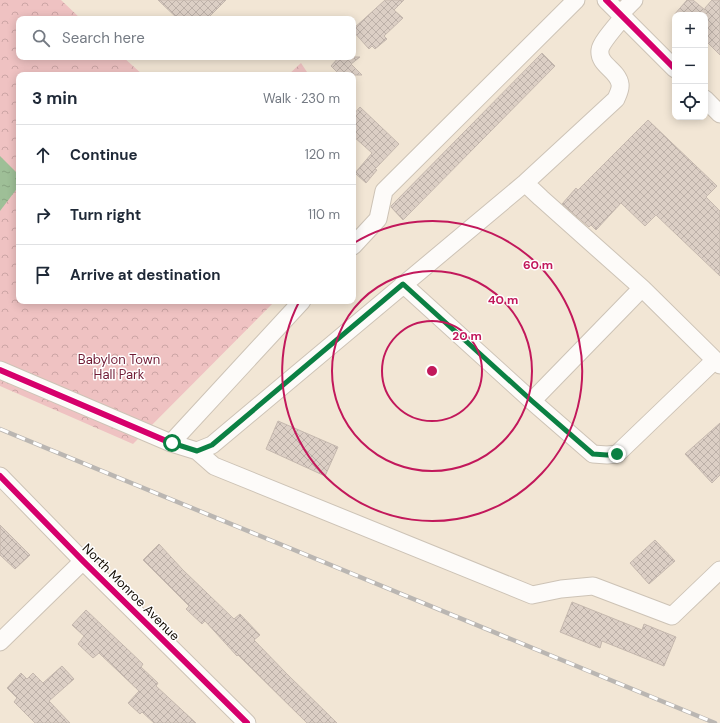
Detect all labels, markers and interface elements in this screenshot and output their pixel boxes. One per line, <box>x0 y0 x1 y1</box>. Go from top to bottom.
map controls <box>672 12 708 120</box>
button: + <box>672 12 708 48</box>
search box <box>16 16 356 60</box>
icon: search <box>30 27 52 49</box>
text: Search here <box>62 28 145 48</box>
button: − <box>672 48 708 84</box>
button: locate <box>672 84 708 120</box>
text: 3 min <box>32 87 77 109</box>
text: Walk · 230 m <box>263 90 340 107</box>
icon: ahead <box>32 144 54 166</box>
text: Continue <box>70 145 138 165</box>
text: 120 m <box>305 146 340 163</box>
icon: right <box>32 204 54 226</box>
text: Turn right <box>70 205 141 225</box>
text: 110 m <box>308 206 340 223</box>
text: 60 m <box>523 257 553 273</box>
icon: arrive <box>32 264 54 286</box>
text: Arrive at destination <box>70 265 221 285</box>
text: 40 m <box>488 292 518 308</box>
text: 20 m <box>452 328 482 344</box>
park label: Babylon Town Hall Park <box>78 351 160 383</box>
centre of rings <box>425 364 439 378</box>
route start <box>163 434 181 452</box>
route end <box>608 445 626 463</box>
street label: North Monroe Avenue <box>79 540 183 644</box>

